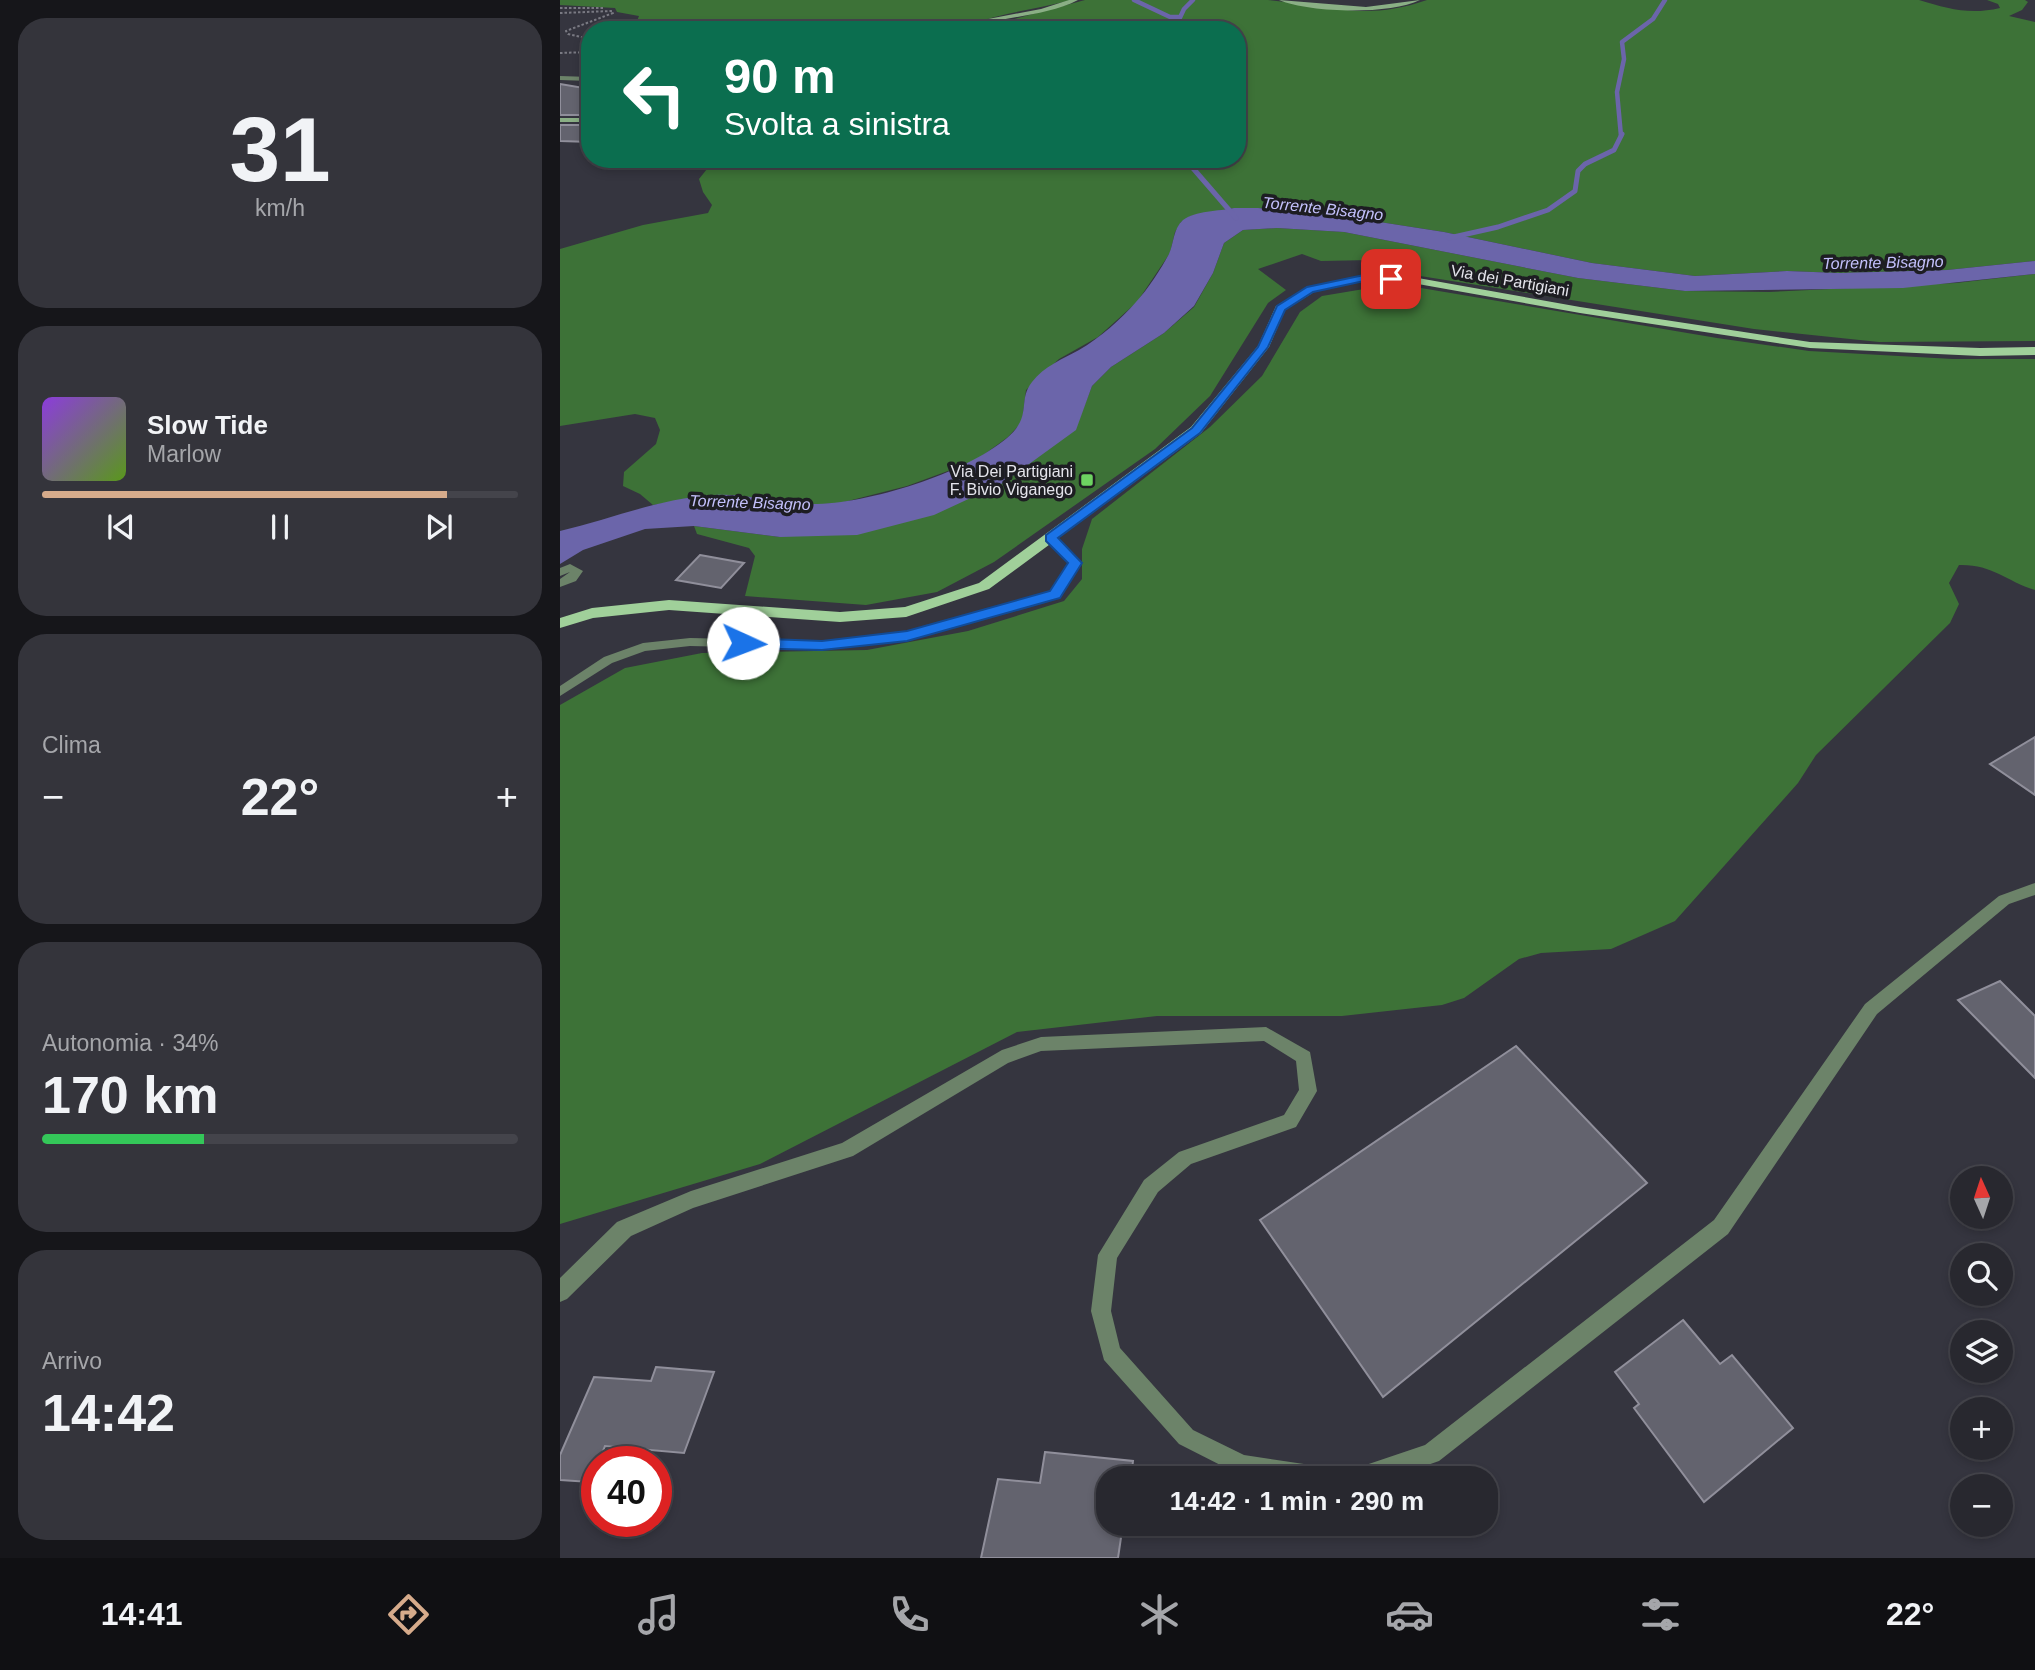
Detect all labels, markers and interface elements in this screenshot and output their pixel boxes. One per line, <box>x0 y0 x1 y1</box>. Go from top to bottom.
icon: left <box>609 49 700 140</box>
text: 90 m <box>724 49 836 103</box>
text: 31 <box>229 99 331 200</box>
text: Svolta a sinistra <box>724 106 950 142</box>
water label: Torrente Bisagno <box>1262 194 1384 223</box>
text: km/h <box>255 195 305 221</box>
pin <box>1361 249 1421 309</box>
water label: Torrente Bisagno <box>1822 253 1944 272</box>
icon: arrive <box>1372 260 1410 298</box>
street label: Via dei Partigiani <box>1449 262 1570 299</box>
text: Slow Tide <box>147 410 268 440</box>
text: Marlow <box>147 441 221 467</box>
place label: Via Dei Partigiani F. Bivio Viganego <box>950 463 1073 498</box>
marker: Via Dei Partigiani F. Bivio Viganego <box>1079 472 1095 488</box>
water label: Torrente Bisagno <box>689 492 811 513</box>
icon: previous <box>102 508 140 546</box>
icon: pause <box>261 508 299 546</box>
icon: next <box>420 508 458 546</box>
position arrow <box>706 606 780 680</box>
text: Clima <box>42 732 101 758</box>
text: 22° <box>241 768 319 826</box>
text: − <box>42 776 64 818</box>
text: + <box>496 776 518 818</box>
text: Autonomia · 34% <box>42 1030 218 1056</box>
text: 170 km <box>42 1066 218 1124</box>
north arrow <box>1950 1166 2012 1228</box>
map controls <box>1950 1166 2013 1537</box>
button: search <box>1950 1243 2013 1306</box>
button: layers <box>1950 1320 2013 1383</box>
text: Arrivo <box>42 1348 102 1374</box>
text: 14:42 <box>42 1384 175 1442</box>
button: + <box>1950 1397 2013 1460</box>
speed limit sign: 40 <box>581 1446 672 1537</box>
button: − <box>1950 1474 2013 1537</box>
text: 14:42 · 1 min · 290 m <box>1170 1486 1424 1516</box>
icon: directions <box>384 1590 433 1639</box>
icon: music <box>634 1590 683 1639</box>
icon: phone <box>885 1590 934 1639</box>
icon: climate <box>1135 1590 1184 1639</box>
icon: car <box>1385 1590 1434 1639</box>
icon: filters <box>1636 1590 1685 1639</box>
text: 14:41 <box>101 1596 183 1632</box>
text: 22° <box>1886 1596 1934 1632</box>

